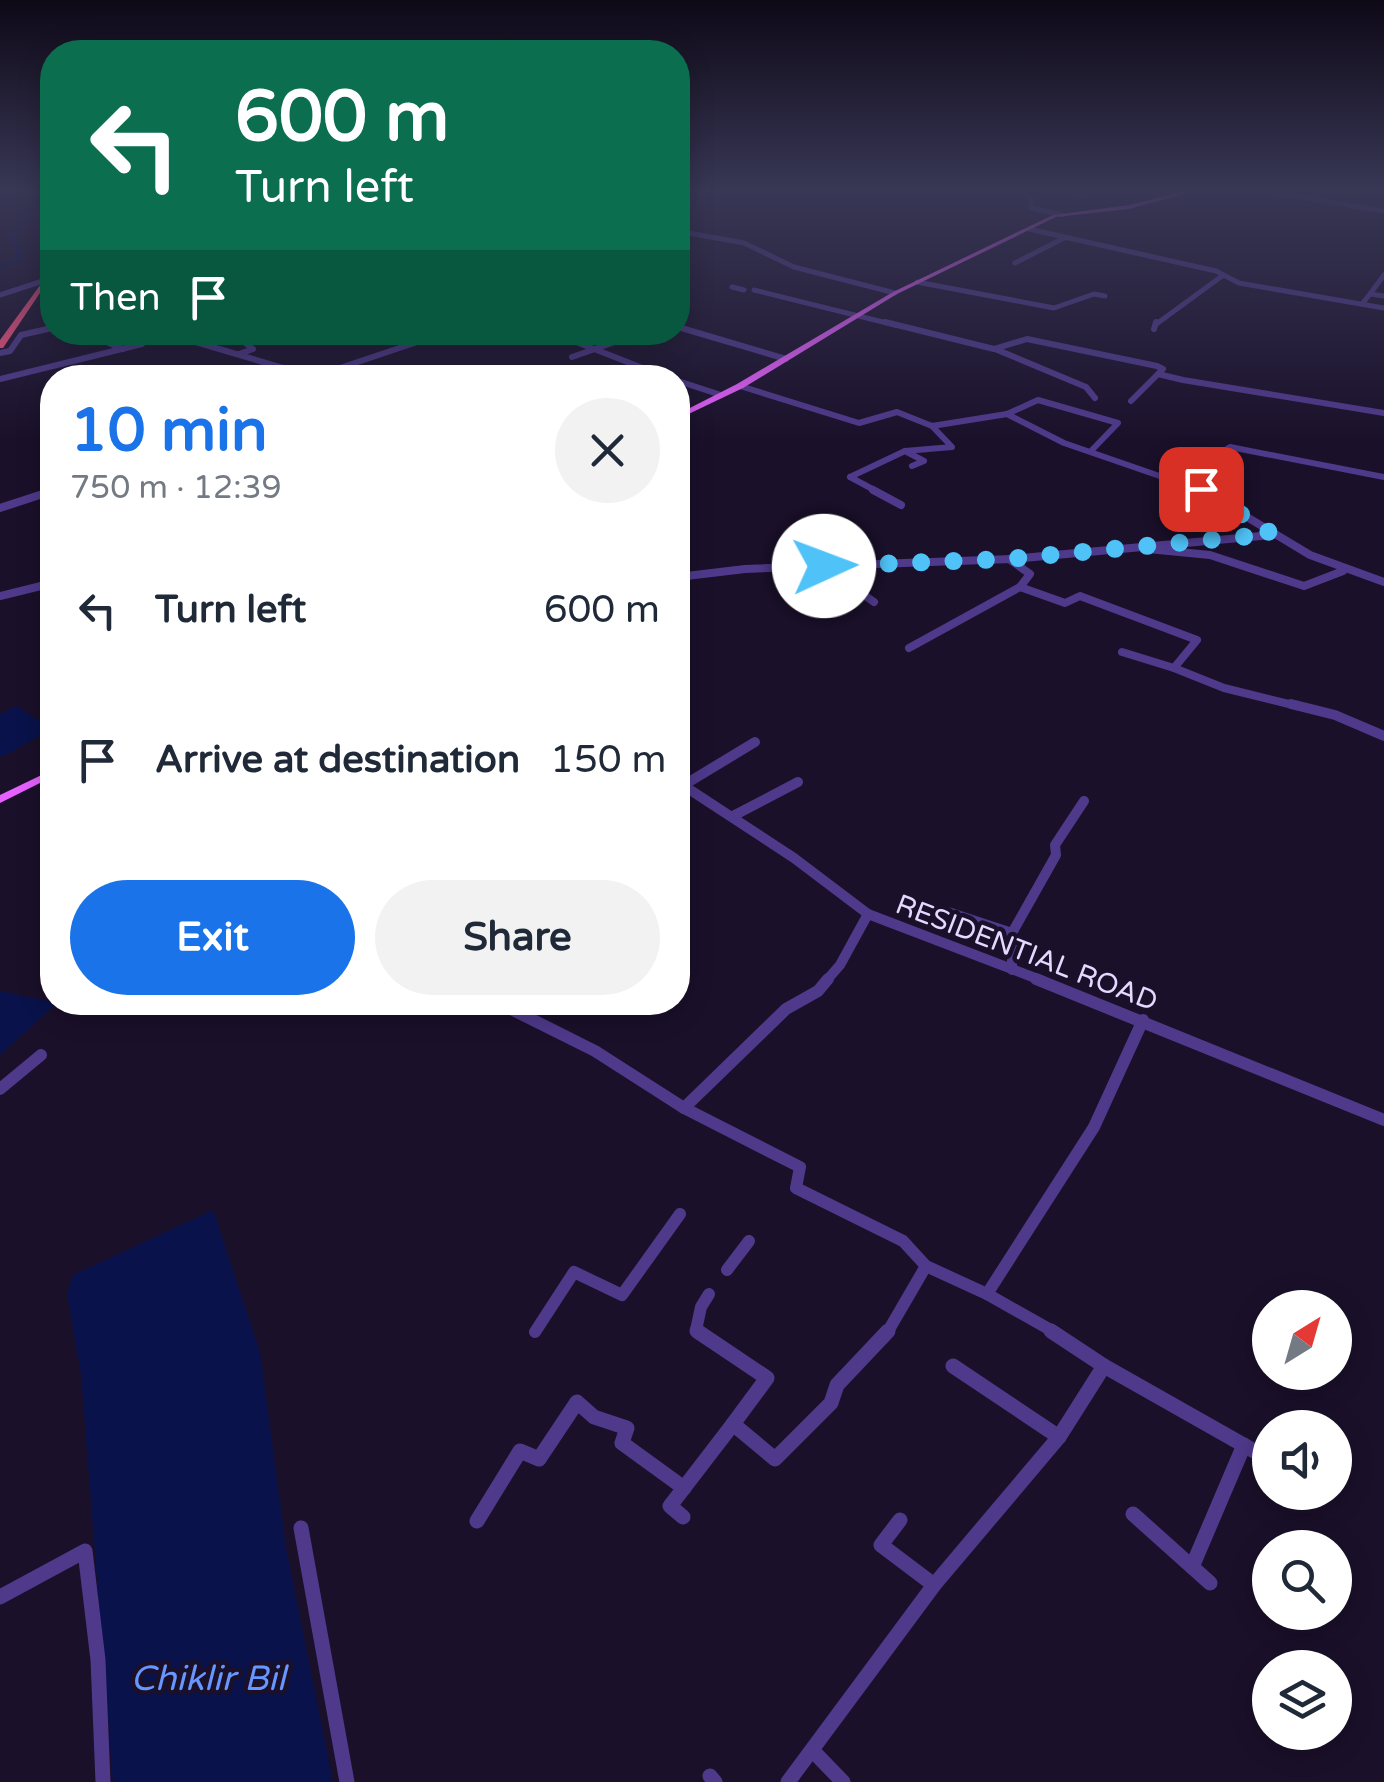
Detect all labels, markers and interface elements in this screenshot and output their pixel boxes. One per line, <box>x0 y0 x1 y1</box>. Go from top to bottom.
text: 600 m <box>235 76 449 160</box>
icon: left <box>70 80 200 210</box>
text: Turn left <box>235 161 414 215</box>
icon: arrive <box>181 270 236 325</box>
text: Then <box>70 275 161 321</box>
text: 10 min <box>70 395 268 467</box>
button: close <box>555 398 660 503</box>
pin <box>1159 447 1244 532</box>
icon: arrive <box>1174 462 1229 517</box>
text: 750 m · 12:39 <box>70 469 282 507</box>
position arrow <box>772 514 876 618</box>
icon: left <box>70 583 125 638</box>
text: Turn left <box>155 587 306 633</box>
text: 600 m <box>544 587 660 633</box>
icon: arrive <box>70 733 125 788</box>
text: Arrive at destination <box>155 737 520 783</box>
text: 150 m <box>550 737 666 783</box>
button: Exit <box>70 880 355 995</box>
button: Share <box>375 880 660 995</box>
street label: RESIDENTIAL ROAD <box>891 887 1162 1019</box>
north arrow <box>1252 1290 1352 1390</box>
map controls <box>1252 1290 1352 1750</box>
button: sound <box>1252 1410 1352 1510</box>
button: search <box>1252 1530 1352 1630</box>
button: layers <box>1252 1650 1352 1750</box>
water label: Chiklir Bil <box>131 1658 290 1700</box>

